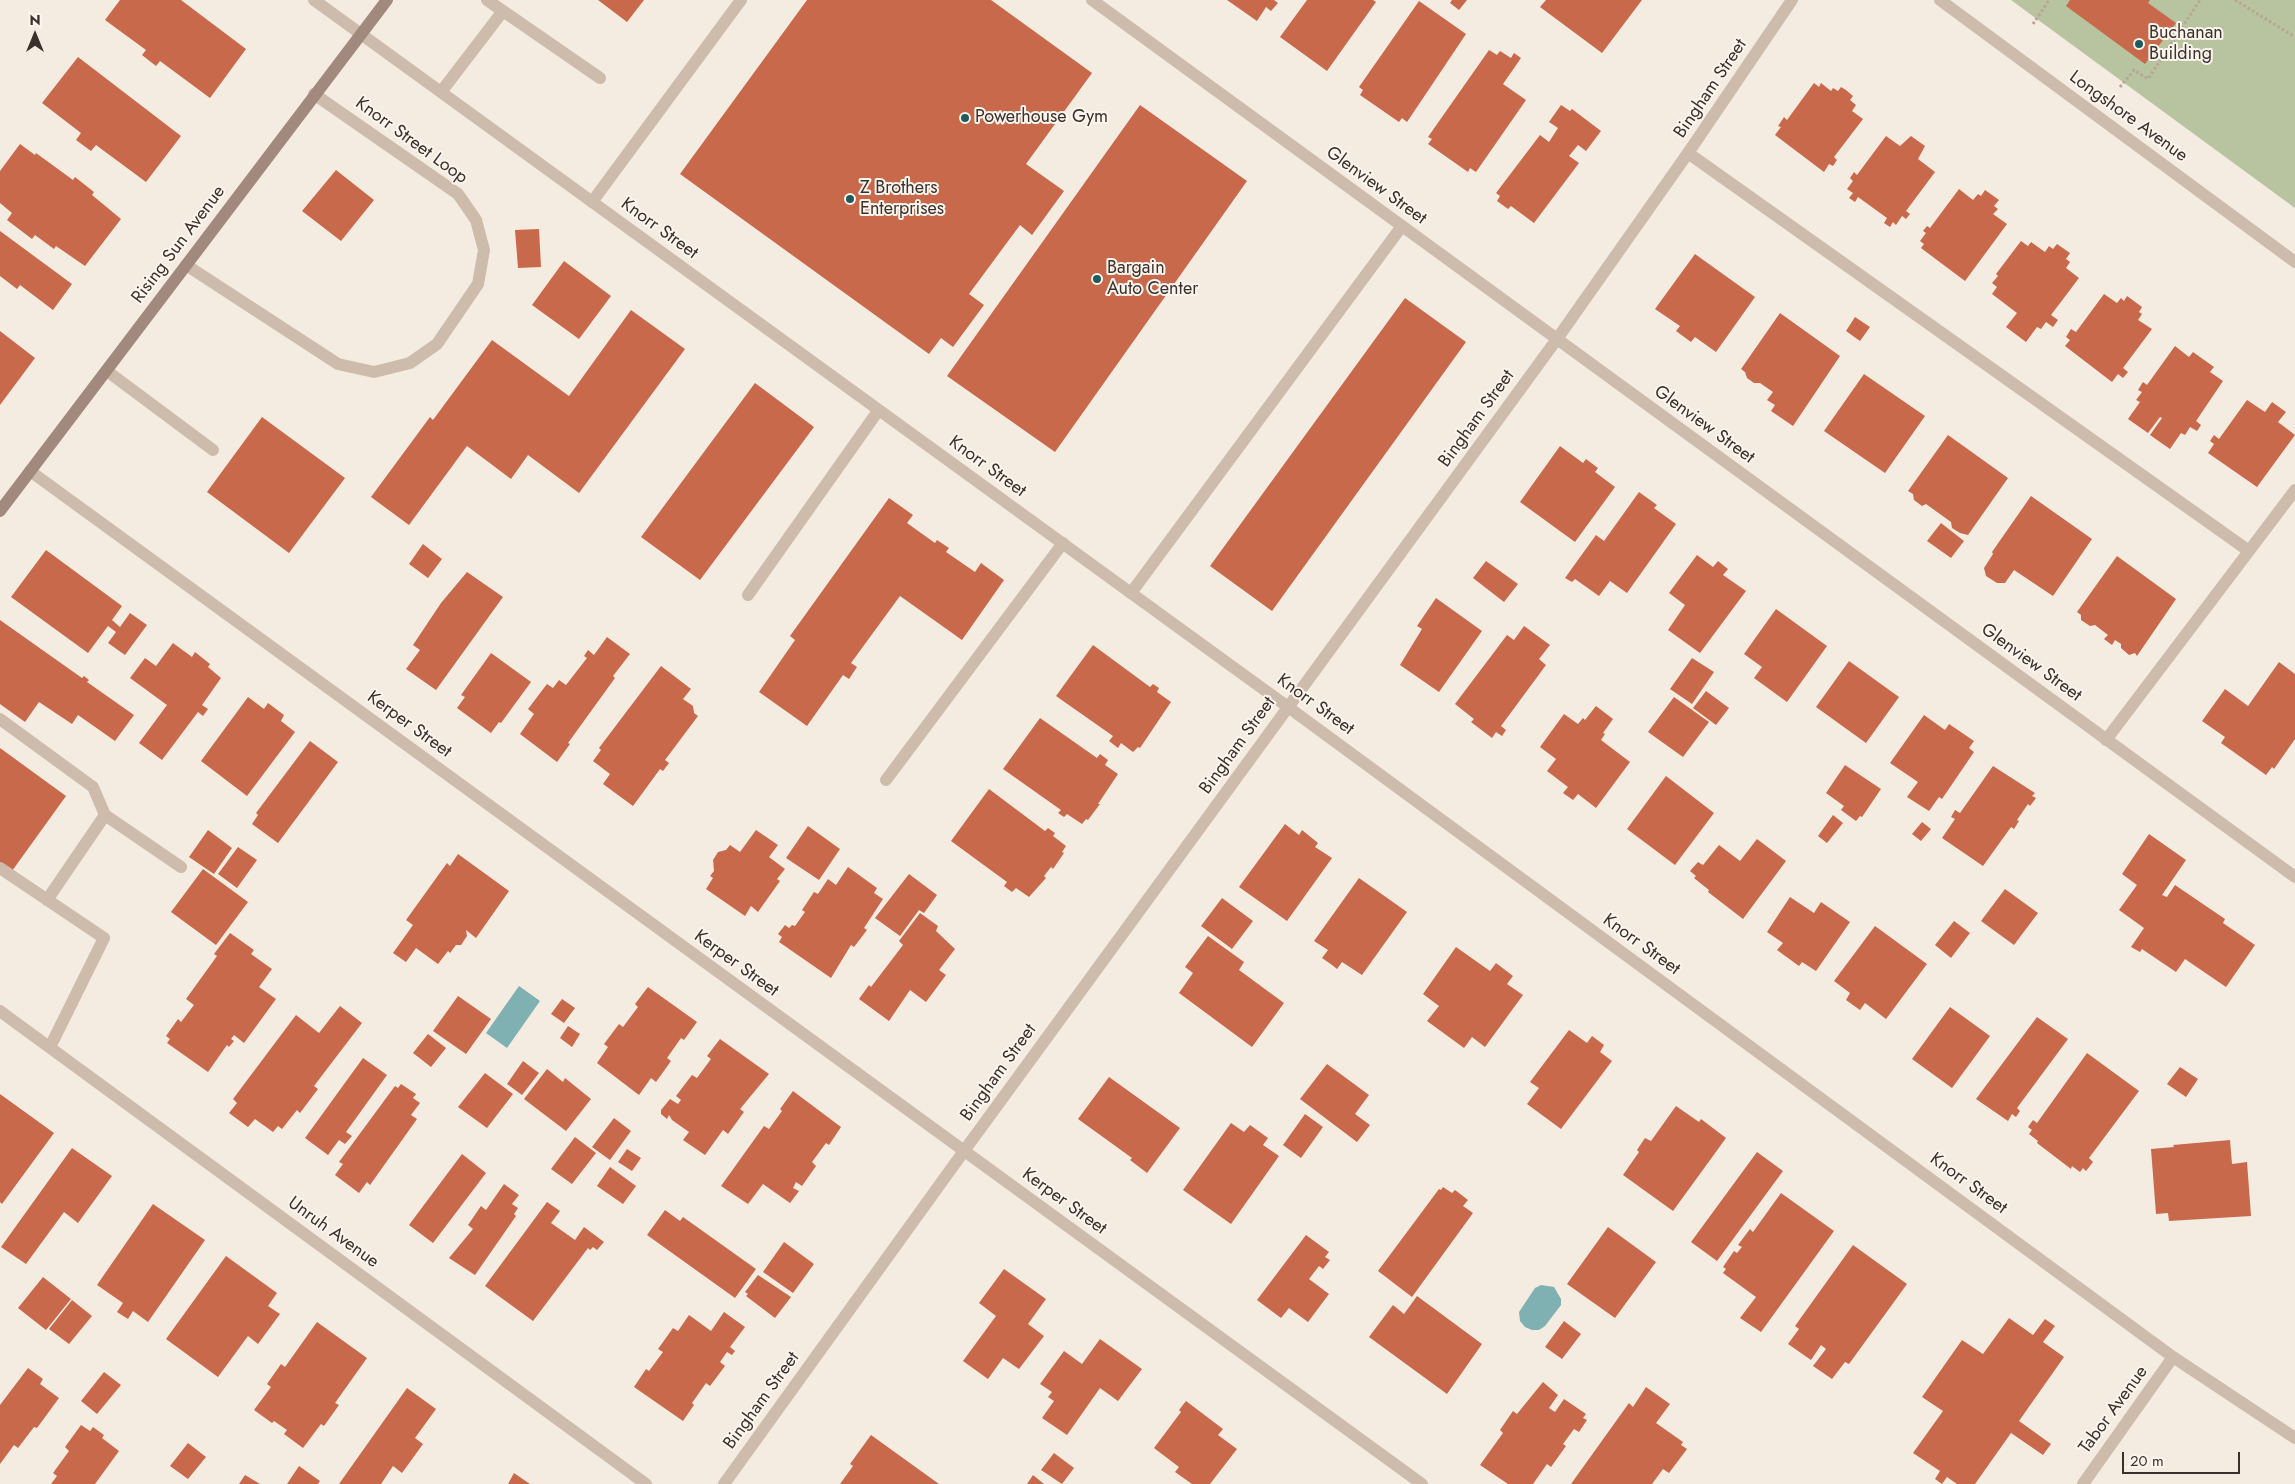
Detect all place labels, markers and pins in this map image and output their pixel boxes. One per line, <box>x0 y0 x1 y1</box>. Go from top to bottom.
place label: Buchanan Building <box>2149 23 2223 66</box>
marker: Buchanan Building <box>2133 38 2145 50</box>
place label: Powerhouse Gym <box>975 107 1108 129</box>
marker: Powerhouse Gym <box>959 112 971 124</box>
place label: Z Brothers Enterprises <box>860 178 944 220</box>
marker: Z Brothers Enterprises <box>844 193 856 205</box>
place label: Bargain Auto Center <box>1107 258 1198 300</box>
marker: Bargain Auto Center <box>1091 273 1103 285</box>

